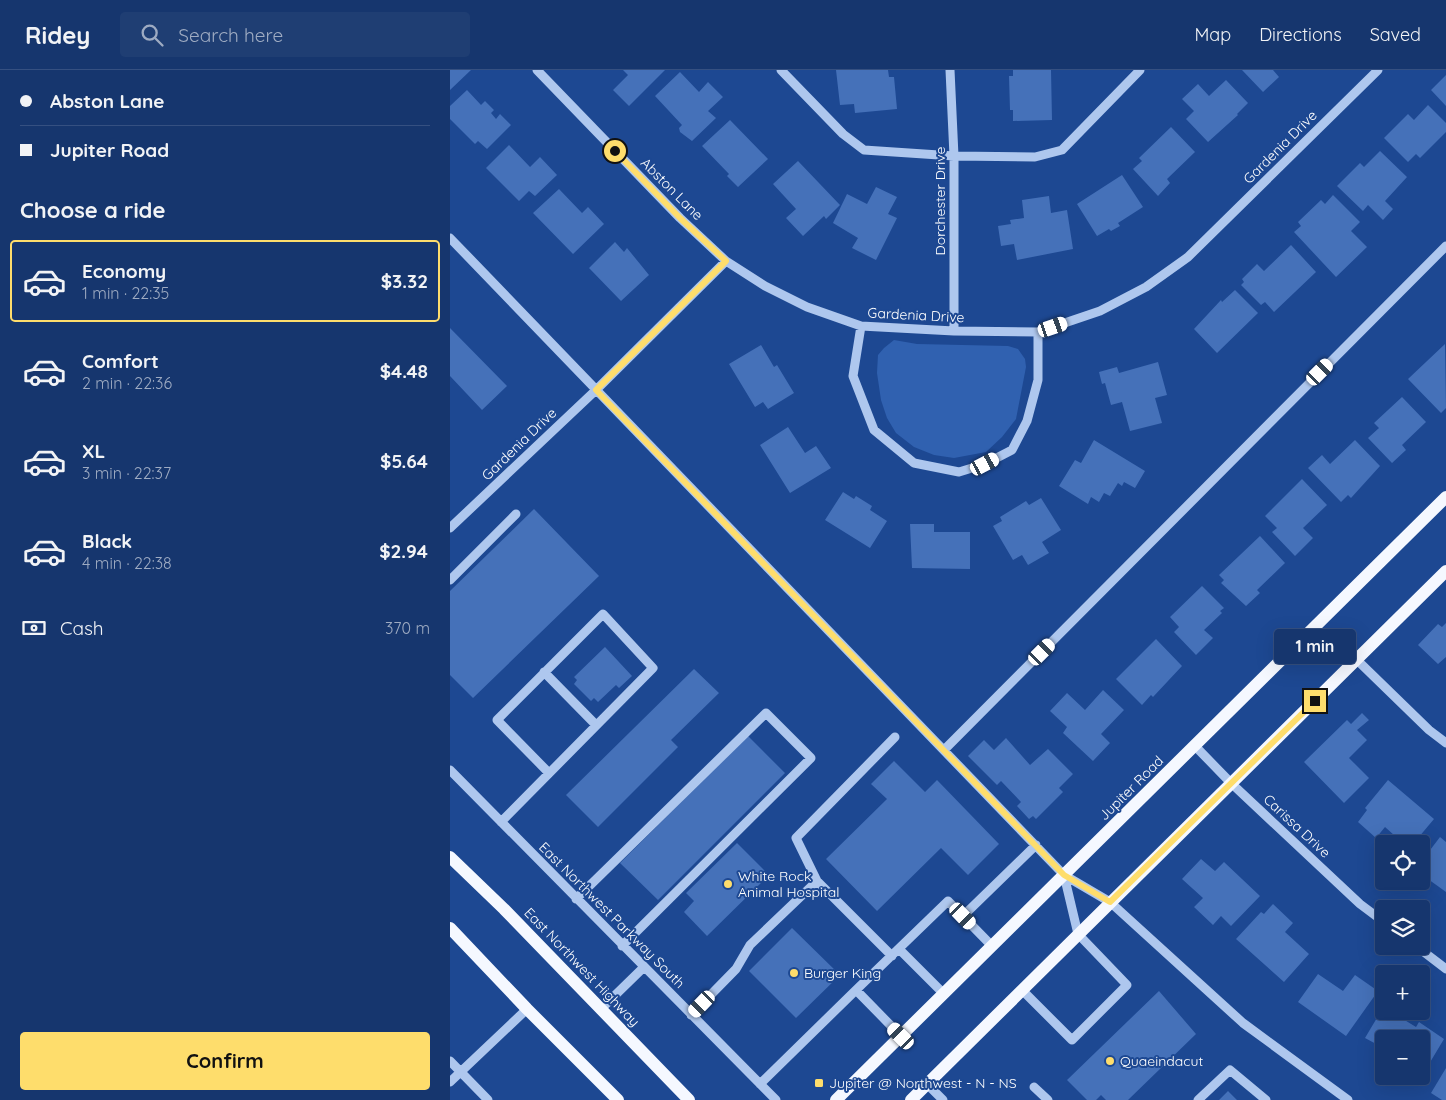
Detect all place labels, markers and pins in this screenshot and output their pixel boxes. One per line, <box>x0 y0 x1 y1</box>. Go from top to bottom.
place label: White Rock Animal Hospital <box>738 867 839 901</box>
marker: White Rock Animal Hospital <box>722 878 734 890</box>
place label: Burger King <box>804 964 881 982</box>
marker: Burger King <box>788 967 800 979</box>
place label: Quaeindacut <box>1120 1052 1203 1070</box>
marker: Quaeindacut <box>1104 1055 1116 1067</box>
place label: Jupiter @ Northwest - N - NS <box>829 1074 1017 1092</box>
marker: Jupiter @ Northwest - N - NS <box>813 1077 825 1089</box>

